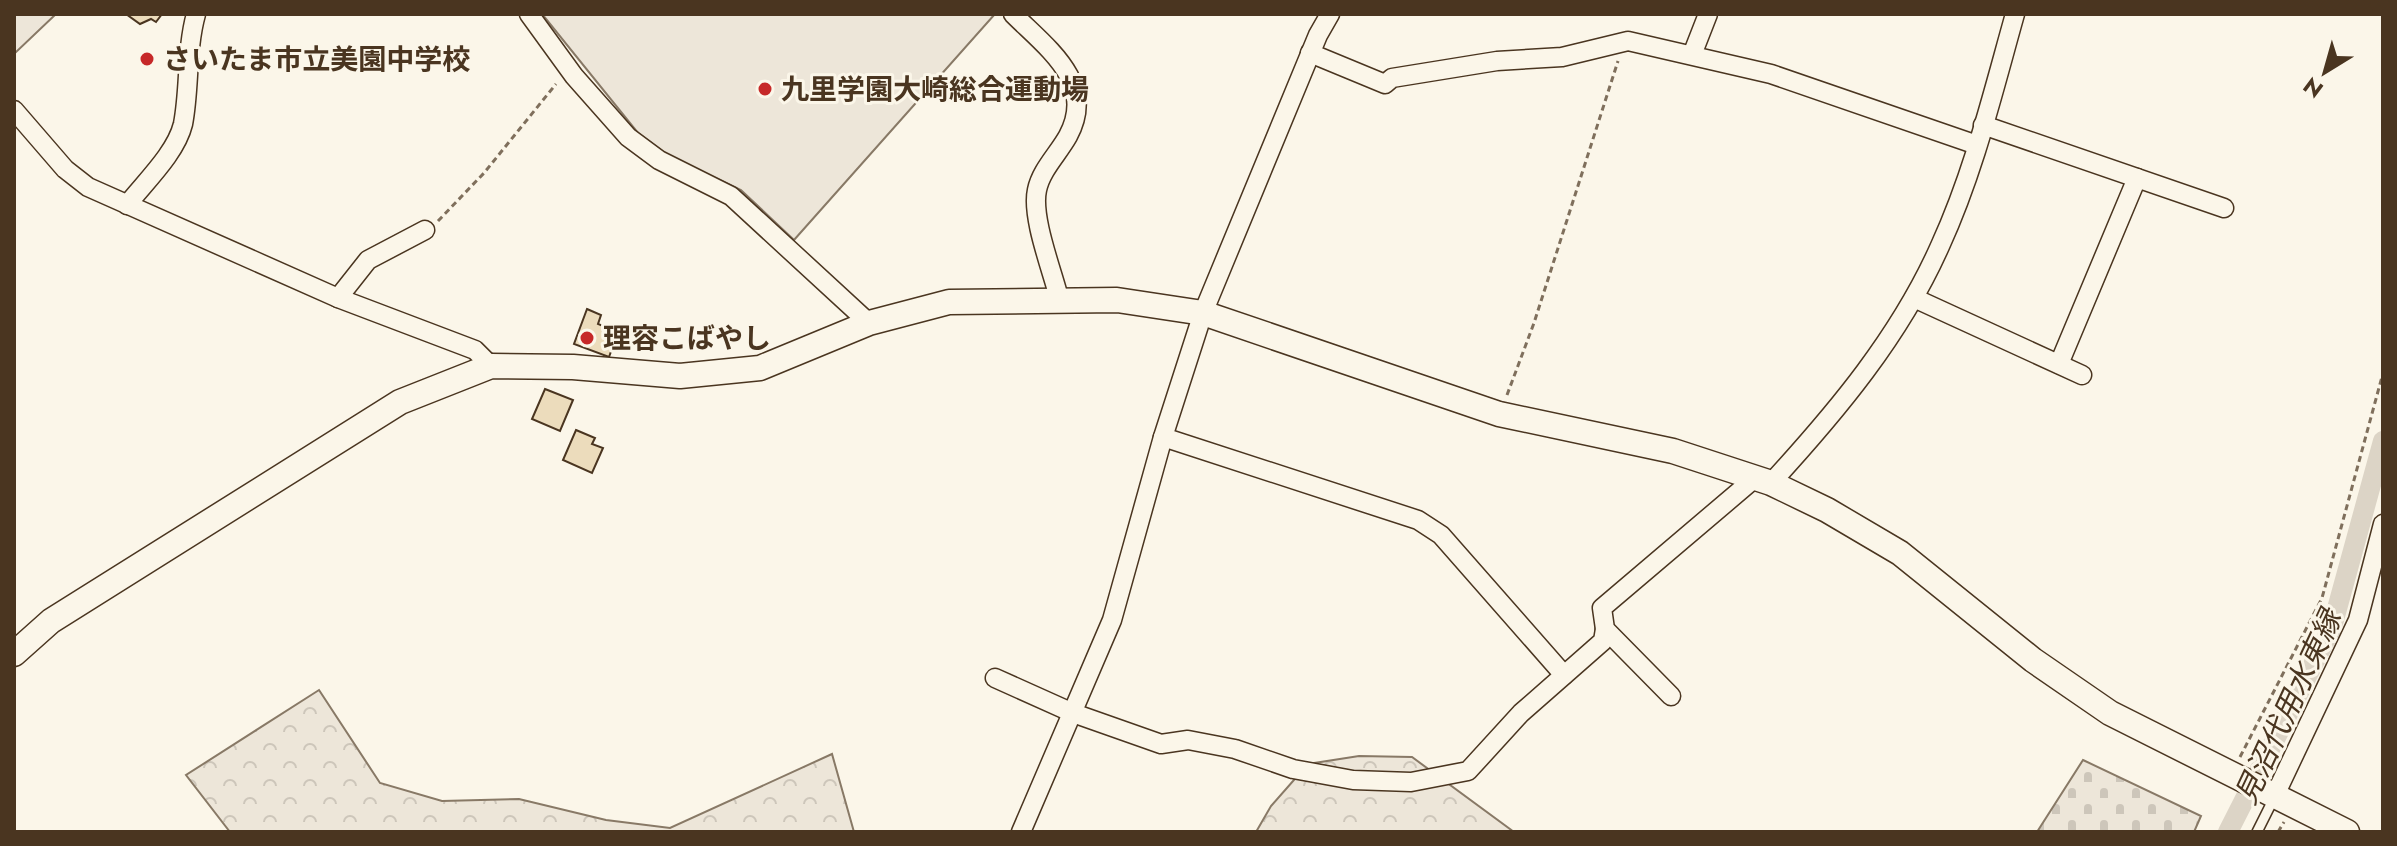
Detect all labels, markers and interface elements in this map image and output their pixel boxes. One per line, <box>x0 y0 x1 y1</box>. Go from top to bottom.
north arrow <box>2285 32 2365 112</box>
place label: さいたま市立美園中学校 <box>163 39 470 80</box>
marker: さいたま市立美園中学校 <box>138 50 156 68</box>
place label: 九里学園大崎総合運動場 <box>781 69 1089 110</box>
text: N <box>2296 70 2330 106</box>
marker: 九里学園大崎総合運動場 <box>756 80 774 98</box>
place label: 理容こばやし <box>603 318 771 359</box>
marker: 理容こばやし <box>578 329 596 347</box>
water label: 見沼代用水東縁 <box>2224 600 2353 811</box>

